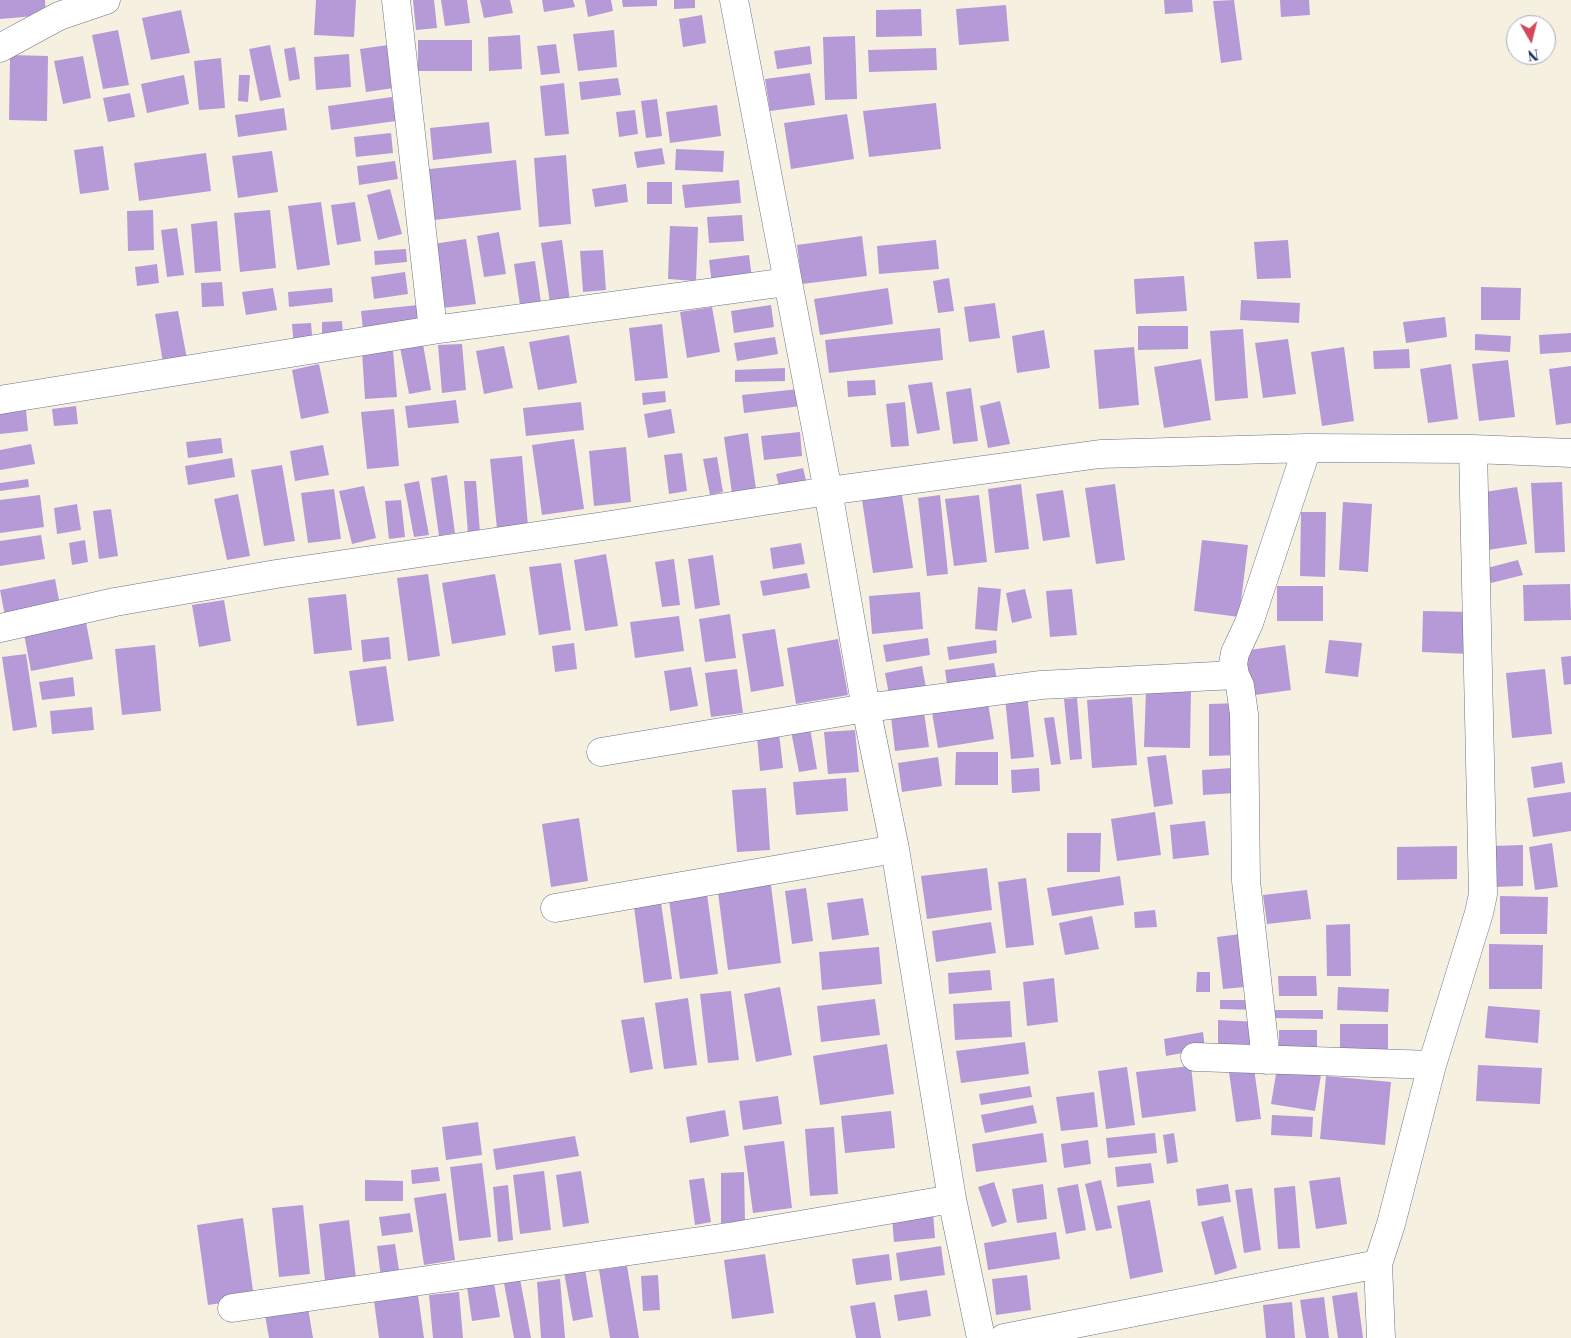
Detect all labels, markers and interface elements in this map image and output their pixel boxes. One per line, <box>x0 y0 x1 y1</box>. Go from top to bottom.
north arrow <box>1506 15 1556 65</box>
text: N <box>1526 44 1540 64</box>

